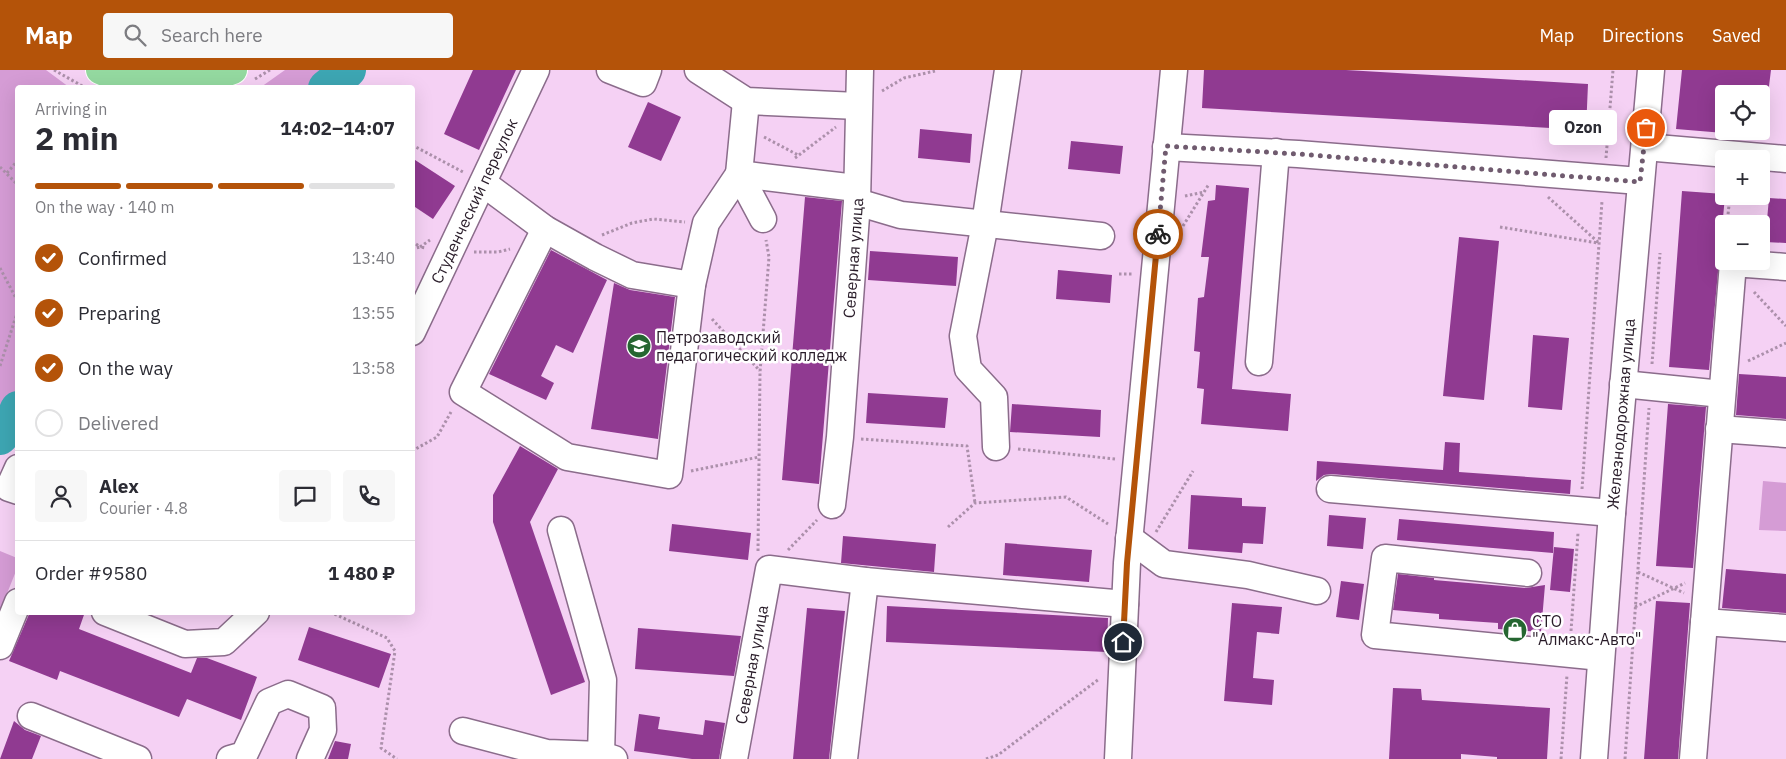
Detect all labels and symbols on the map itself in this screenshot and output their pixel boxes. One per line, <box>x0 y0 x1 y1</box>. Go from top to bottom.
pin <box>1625 107 1667 149</box>
callout: Ozon <box>1548 110 1616 146</box>
street label: Студенческий переулок <box>426 115 522 287</box>
street label: Северная улица <box>839 197 867 319</box>
courier <box>1133 209 1183 259</box>
street label: Железнодорожная улица <box>1602 317 1639 510</box>
place label: Петрозаводский педагогический колледж <box>656 327 847 365</box>
school or university icon: Петрозаводский педагогический колледж <box>626 333 652 359</box>
street label: Северная улица <box>731 603 772 726</box>
place label: СТО "Алмакс-Авто" <box>1532 611 1641 649</box>
shop icon: СТО "Алмакс-Авто" <box>1502 617 1528 643</box>
pin <box>1102 621 1144 663</box>

